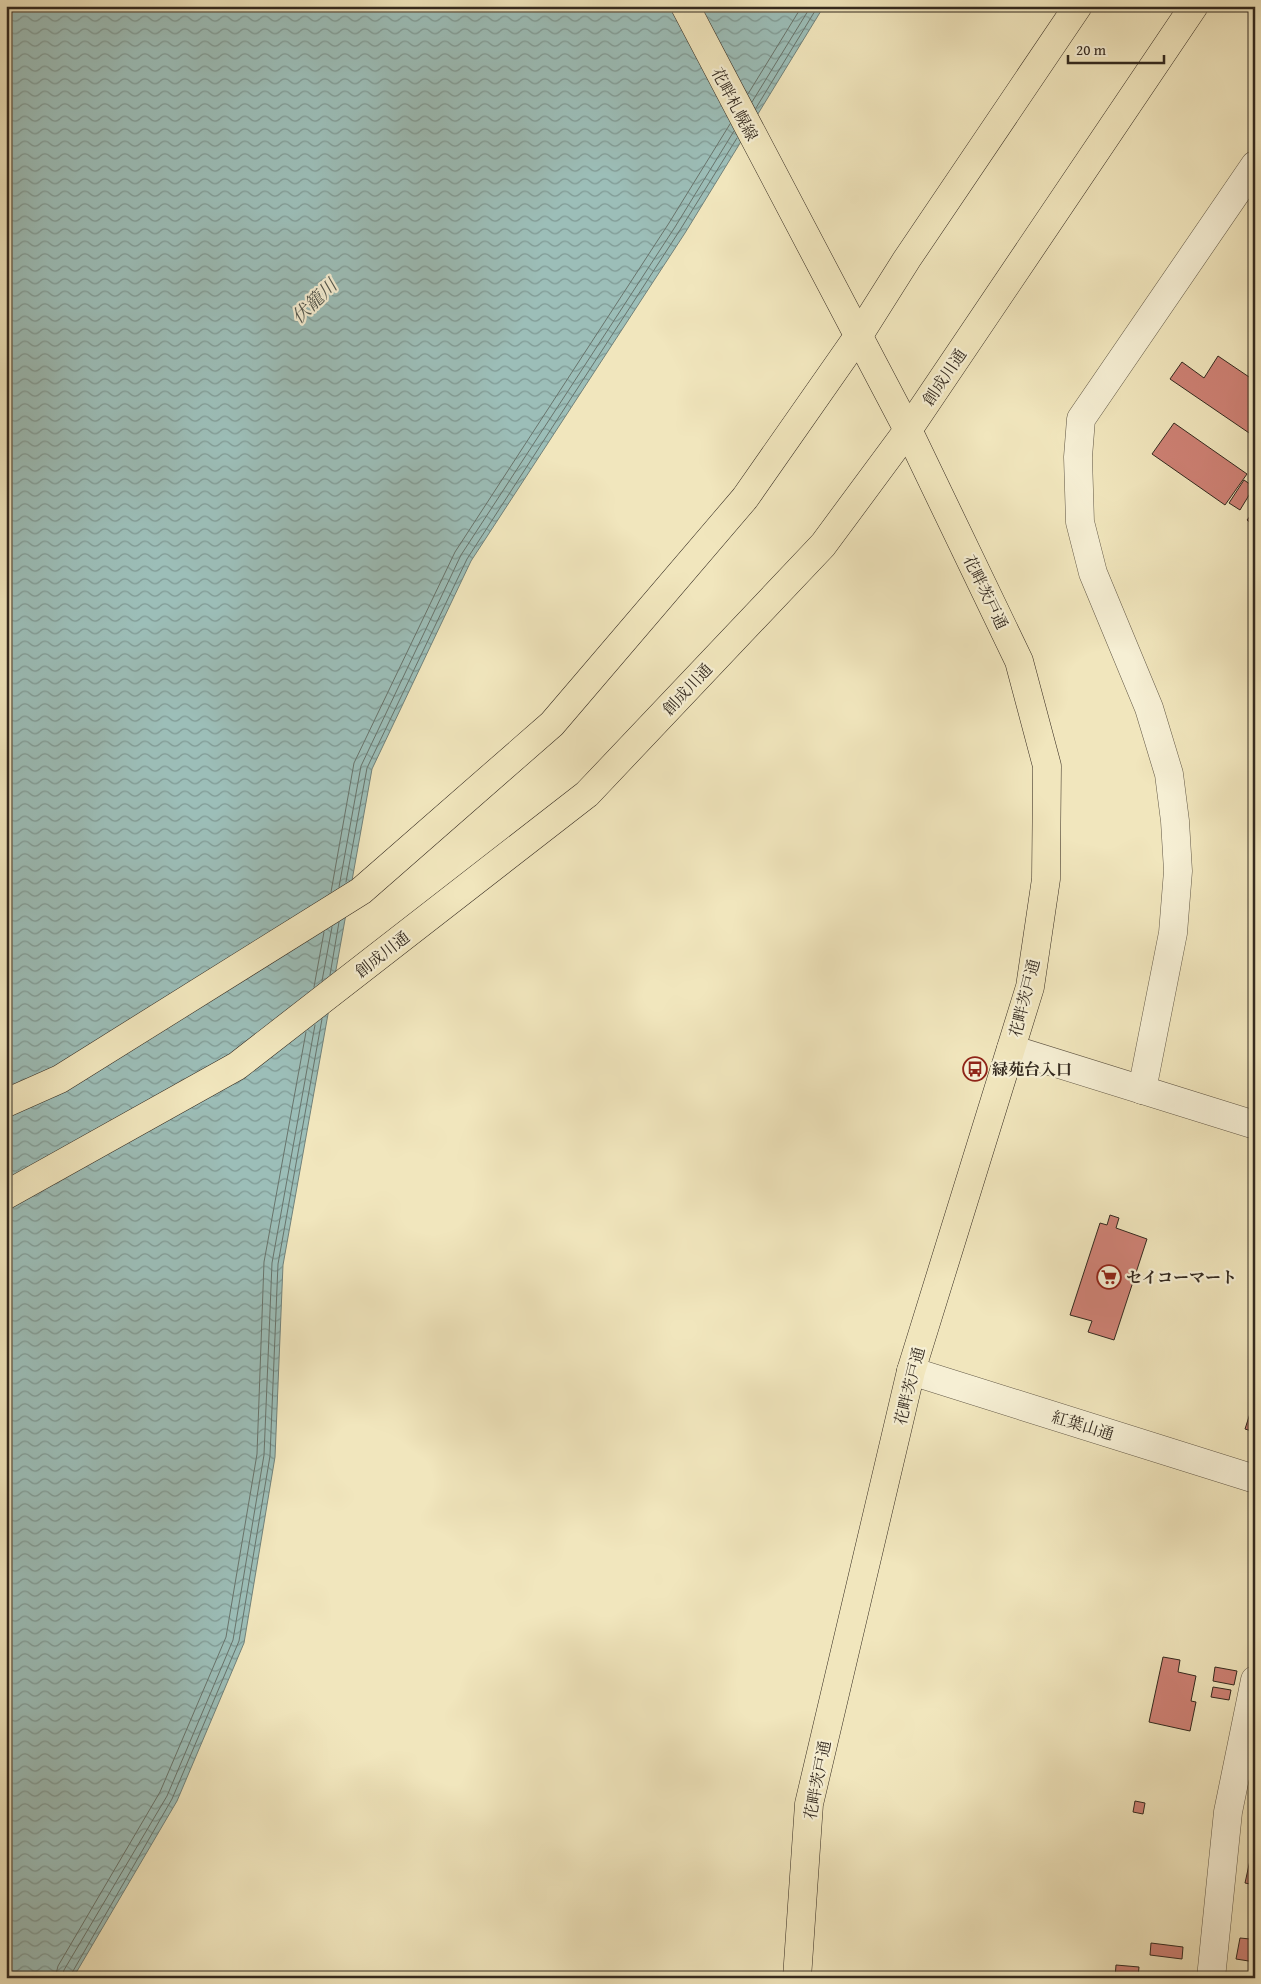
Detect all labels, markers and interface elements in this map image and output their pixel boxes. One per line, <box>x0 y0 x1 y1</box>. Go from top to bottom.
scale bar <box>1068 32 1165 64</box>
text: 20 m <box>1076 39 1107 60</box>
street label: 花畔札幌線 <box>706 63 764 145</box>
water label: 伏籠川 <box>285 271 344 329</box>
street label: 創成川通 <box>916 344 972 410</box>
street label: 花畔茨戸通 <box>958 551 1014 633</box>
street label: 創成川通 <box>656 657 718 721</box>
street label: 創成川通 <box>349 925 415 983</box>
street label: 花畔茨戸通 <box>1003 956 1045 1040</box>
bus stop icon: 緑苑台入口 <box>962 1056 988 1082</box>
place label: 緑苑台入口 <box>992 1057 1072 1081</box>
supermarket icon: セイコーマート <box>1096 1264 1122 1290</box>
place label: セイコーマート <box>1126 1265 1237 1289</box>
street label: 花畔茨戸通 <box>888 1344 930 1428</box>
street label: 紅葉山通 <box>1049 1404 1117 1446</box>
street label: 花畔茨戸通 <box>798 1738 836 1822</box>

